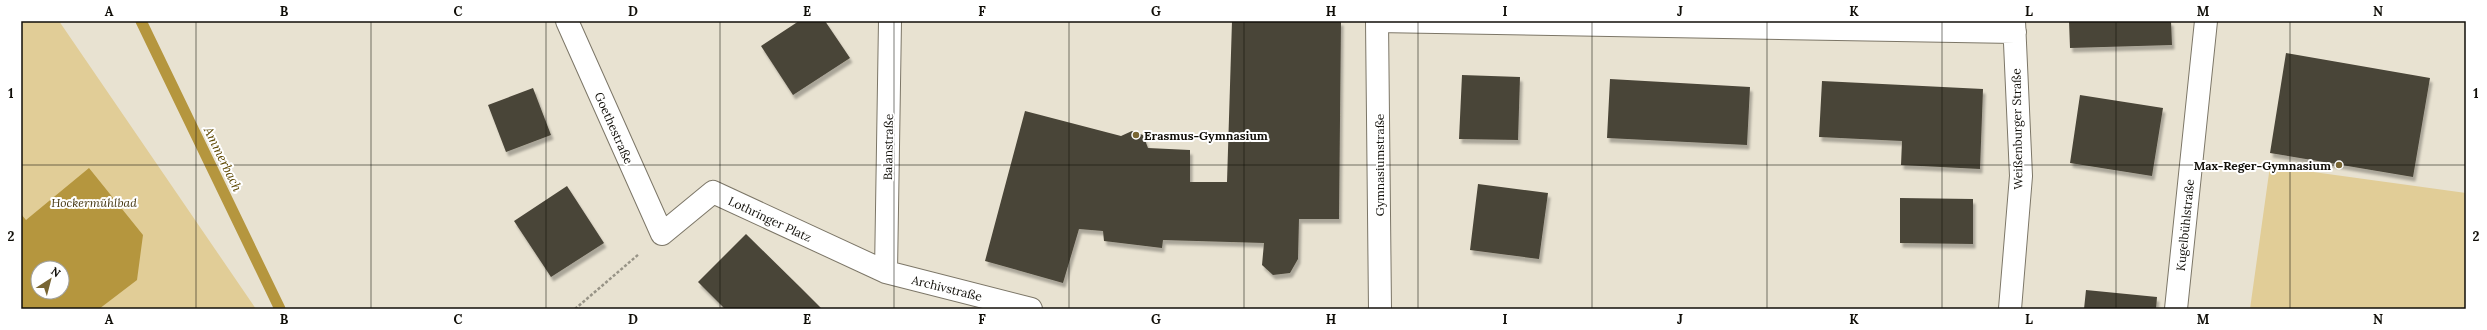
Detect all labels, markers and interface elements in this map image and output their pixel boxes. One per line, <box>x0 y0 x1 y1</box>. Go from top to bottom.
text: A <box>105 3 114 20</box>
text: B <box>280 3 289 20</box>
text: C <box>454 3 463 20</box>
text: D <box>628 3 638 20</box>
text: E <box>803 3 811 20</box>
text: F <box>978 3 986 20</box>
text: G <box>1151 3 1161 20</box>
text: H <box>1326 3 1336 20</box>
text: I <box>1502 3 1508 20</box>
text: J <box>1677 3 1683 20</box>
text: K <box>1849 3 1859 20</box>
text: L <box>2025 3 2033 20</box>
text: M <box>2197 3 2210 20</box>
text: N <box>2373 3 2383 20</box>
street label: Weißenburger Straße <box>2008 68 2026 190</box>
text: 1 <box>8 85 14 102</box>
text: 1 <box>2473 85 2479 102</box>
street label: Goethestraße <box>591 90 637 167</box>
street label: Balanstraße <box>880 113 896 180</box>
street label: Gymnasiumstraße <box>1372 113 1387 216</box>
water label: Ammerbach <box>200 123 246 195</box>
place label: Erasmus-Gymnasium <box>1144 128 1268 143</box>
marker: Erasmus-Gymnasium <box>1131 130 1141 140</box>
place label: Max-Reger-Gymnasium <box>2194 158 2331 173</box>
marker: Max-Reger-Gymnasium <box>2334 160 2344 170</box>
street label: Kugelbühlstraße <box>2173 178 2197 272</box>
street label: Lothringer Platz <box>726 193 814 245</box>
park label: Hockermühlbad <box>51 195 137 210</box>
text: 2 <box>8 228 15 245</box>
text: 2 <box>2473 228 2480 245</box>
north arrow <box>30 260 70 300</box>
text: N <box>48 264 64 280</box>
street label: Archivstraße <box>909 272 984 304</box>
text: A <box>105 311 114 328</box>
text: B <box>280 311 289 328</box>
text: C <box>454 311 463 328</box>
text: D <box>628 311 638 328</box>
text: E <box>803 311 811 328</box>
text: F <box>978 311 986 328</box>
text: G <box>1151 311 1161 328</box>
text: H <box>1326 311 1336 328</box>
text: I <box>1502 311 1508 328</box>
text: J <box>1677 311 1683 328</box>
text: K <box>1849 311 1859 328</box>
text: L <box>2025 311 2033 328</box>
text: M <box>2197 311 2210 328</box>
text: N <box>2373 311 2383 328</box>

